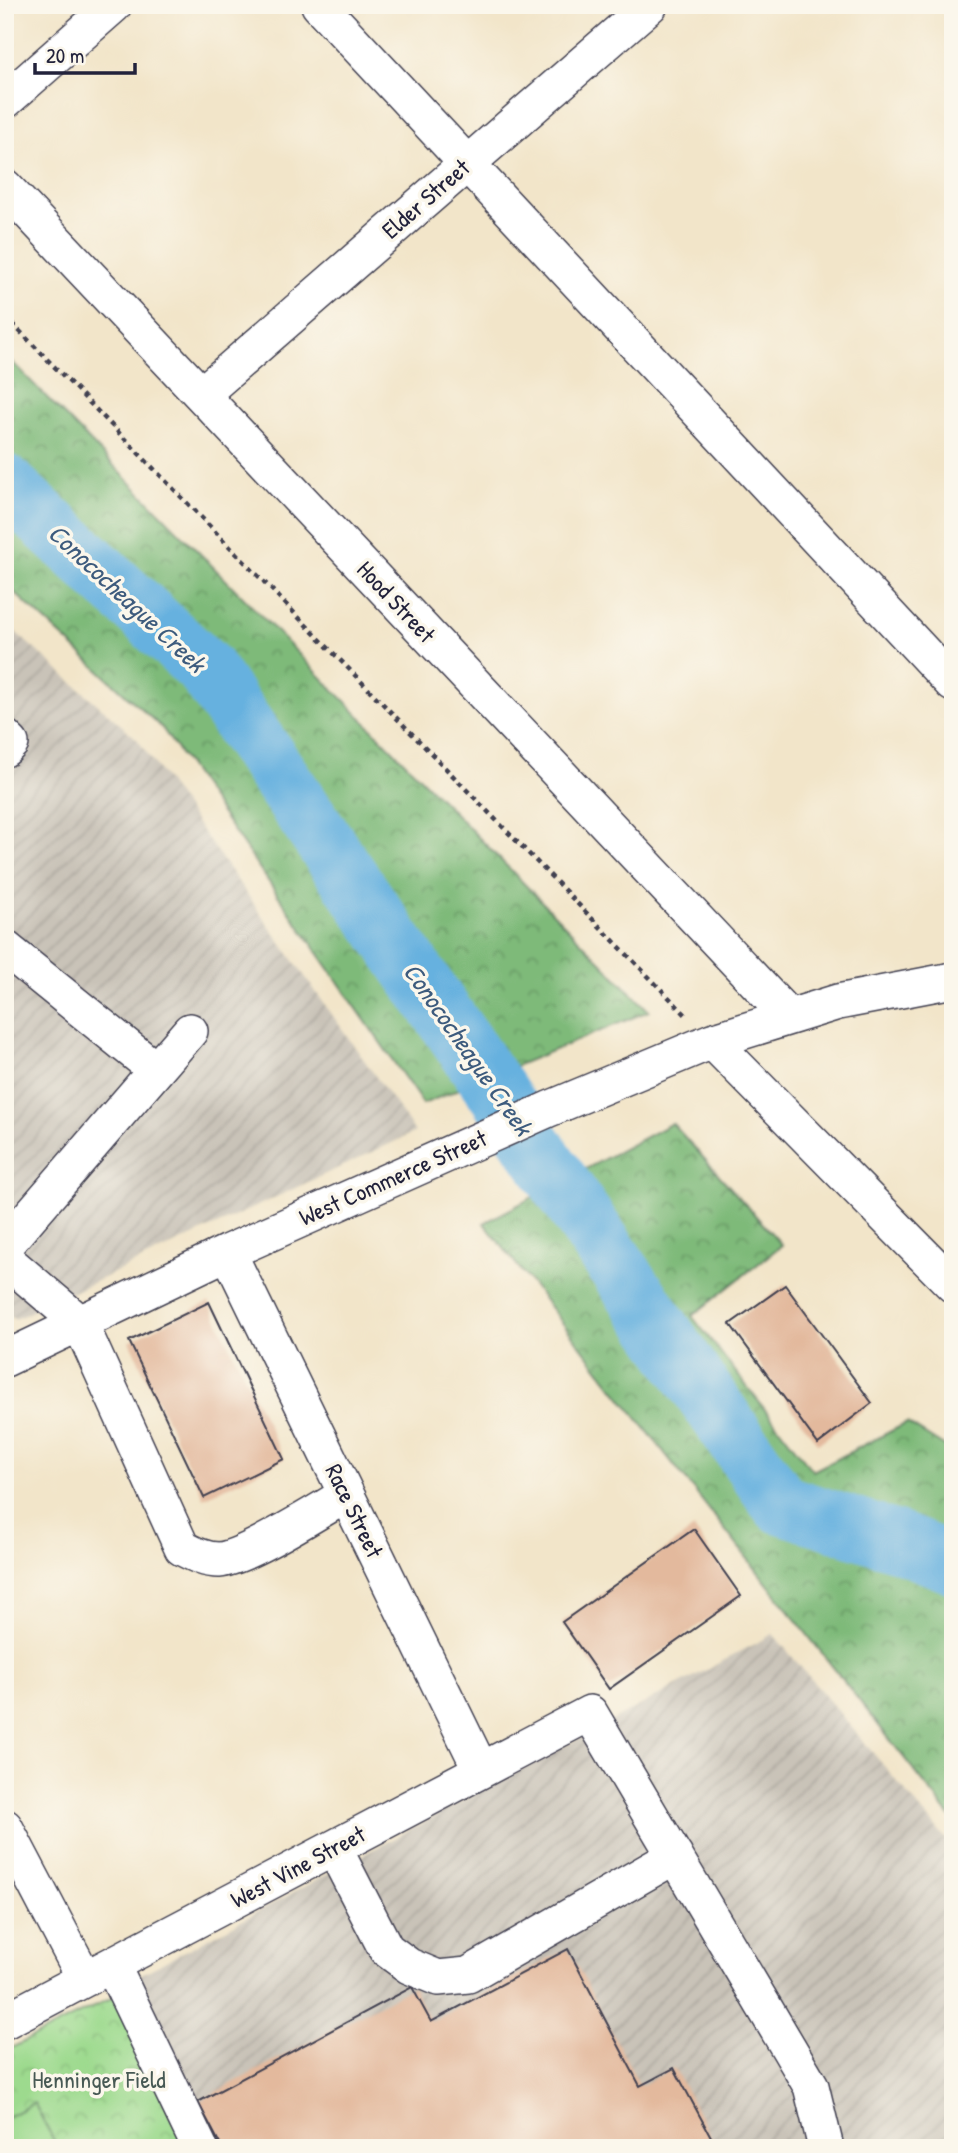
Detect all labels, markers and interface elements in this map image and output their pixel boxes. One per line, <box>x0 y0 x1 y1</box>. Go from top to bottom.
scale bar <box>35 32 135 76</box>
text: 20 m <box>46 41 84 70</box>
street label: Elder Street <box>375 151 477 245</box>
water label: Conococheague Creek <box>40 516 215 682</box>
street label: Hood Street <box>350 553 443 650</box>
water label: Conococheague Creek <box>395 955 542 1144</box>
street label: West Commerce Street <box>294 1121 492 1233</box>
street label: Race Street <box>318 1458 392 1563</box>
street label: West Vine Street <box>225 1817 371 1915</box>
park label: Henninger Field <box>32 2063 166 2095</box>

